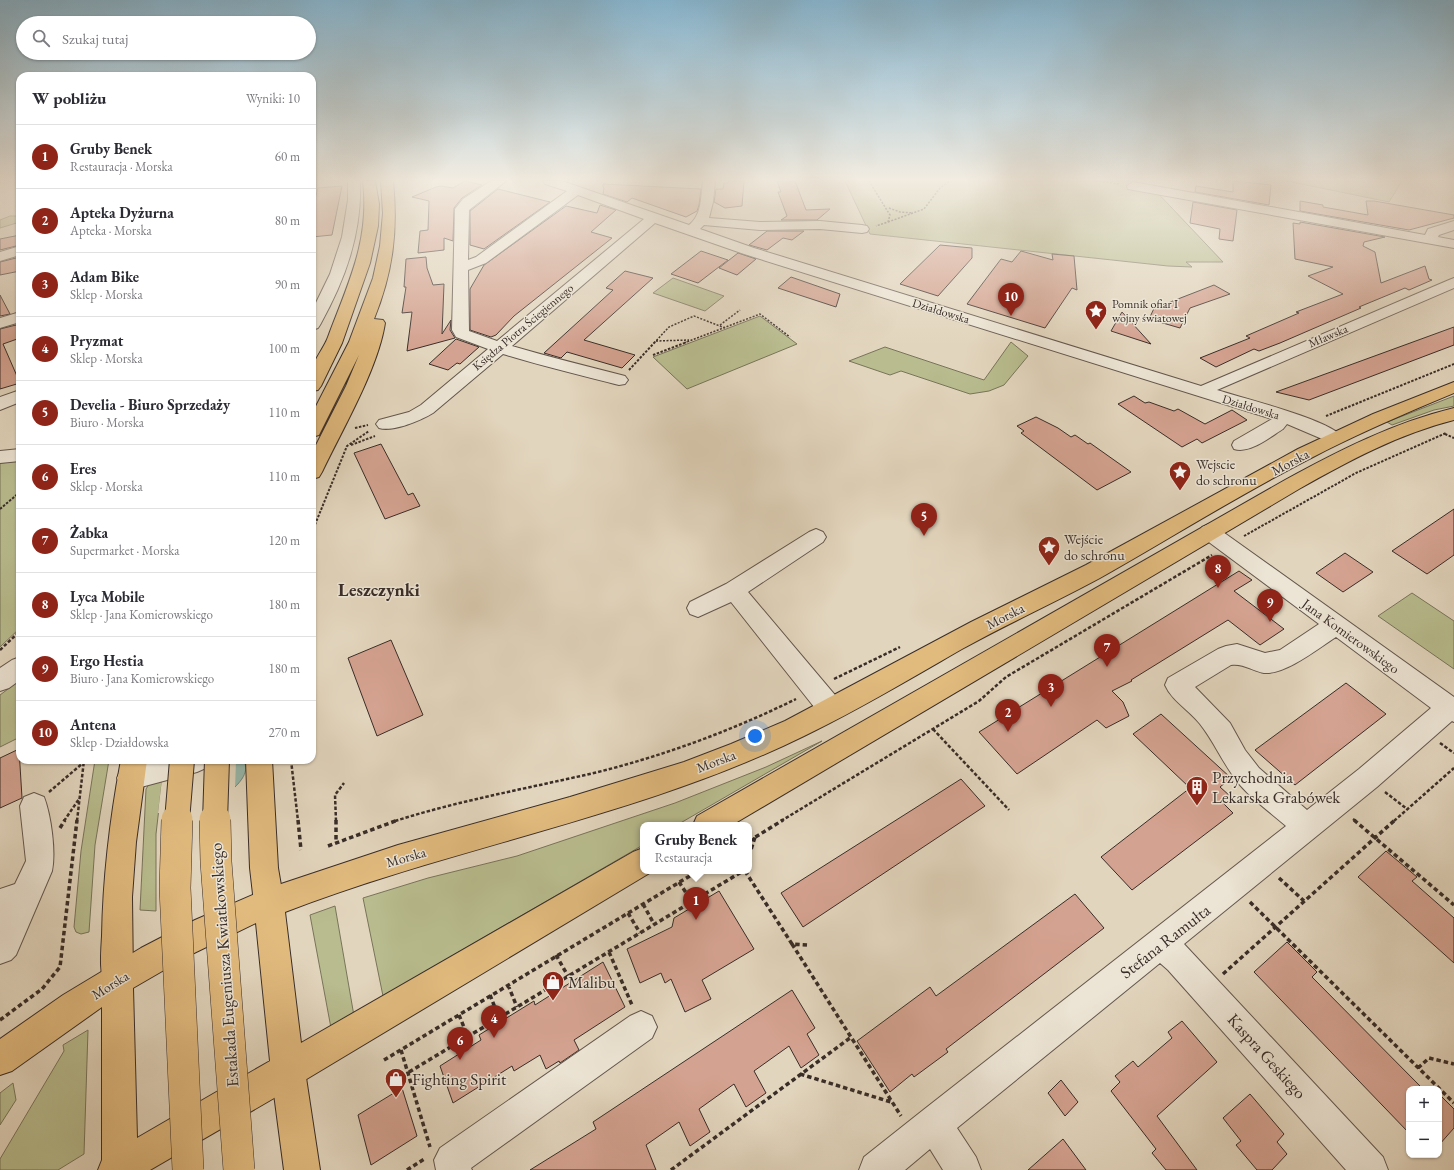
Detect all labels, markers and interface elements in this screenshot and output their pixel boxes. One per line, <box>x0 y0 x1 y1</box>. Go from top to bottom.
search box <box>16 16 316 60</box>
icon: search <box>30 27 52 49</box>
text: Szukaj tutaj <box>62 29 128 48</box>
text: W pobliżu <box>32 87 106 109</box>
text: Wyniki: 10 <box>246 90 300 107</box>
text: Gruby Benek <box>70 139 152 158</box>
text: 1 <box>42 148 48 165</box>
text: 60 m <box>275 148 300 165</box>
text: Restauracja · Morska <box>70 158 173 175</box>
text: Apteka Dyżurna <box>70 203 174 222</box>
text: 2 <box>42 212 48 229</box>
text: 80 m <box>275 212 300 229</box>
text: Apteka · Morska <box>70 222 152 239</box>
text: Adam Bike <box>70 267 139 286</box>
text: 3 <box>42 276 48 293</box>
text: 90 m <box>275 276 300 293</box>
street label: Księdza Piotra Ściegiennego <box>469 280 577 374</box>
pin: 10 <box>998 283 1024 316</box>
text: Sklep · Morska <box>70 286 143 303</box>
street label: Działdowska <box>910 295 972 327</box>
place label: Pomnik ofiar I wojny światowej <box>1112 296 1187 326</box>
place icon: Pomnik ofiar I wojny światowej <box>1083 298 1109 331</box>
street label: Mławska <box>1306 320 1350 351</box>
text: Pryzmat <box>70 331 123 350</box>
text: 4 <box>42 340 48 357</box>
text: 100 m <box>269 340 300 357</box>
text: Sklep · Morska <box>70 350 143 367</box>
street label: Działdowska <box>1220 391 1282 423</box>
text: Develia - Biuro Sprzedaży <box>70 395 230 414</box>
text: 5 <box>42 404 48 421</box>
text: 110 m <box>269 404 300 421</box>
text: Biuro · Morska <box>70 414 144 431</box>
street label: Morska <box>1268 444 1313 479</box>
place label: Wejscie do schronu <box>1196 455 1257 489</box>
text: Eres <box>70 459 96 478</box>
place icon: Wejscie do schronu <box>1167 459 1193 492</box>
text: 6 <box>42 468 48 485</box>
text: 110 m <box>269 468 300 485</box>
text: Sklep · Morska <box>70 478 143 495</box>
pin: 5 <box>911 503 937 536</box>
text: Żabka <box>70 523 108 542</box>
place label: Wejście do schronu <box>1064 530 1125 564</box>
text: 7 <box>42 532 48 549</box>
text: 120 m <box>269 532 300 549</box>
place icon: Wejście do schronu <box>1036 534 1062 567</box>
text: Supermarket · Morska <box>70 542 179 559</box>
pin: 8 <box>1205 555 1231 588</box>
district label: Leszczynki <box>338 578 421 601</box>
text: Lyca Mobile <box>70 587 145 606</box>
pin: 9 <box>1257 589 1283 622</box>
street label: Jana Komierowskiego <box>1298 594 1403 678</box>
text: 8 <box>42 596 48 613</box>
text: 180 m <box>269 596 300 613</box>
street label: Morska <box>983 599 1028 633</box>
text: Sklep · Jana Komierowskiego <box>70 606 213 623</box>
pin: 7 <box>1094 634 1120 667</box>
text: Ergo Hestia <box>70 651 144 670</box>
text: 9 <box>42 660 48 677</box>
text: 180 m <box>269 660 300 677</box>
text: Biuro · Jana Komierowskiego <box>70 670 214 687</box>
pin: 3 <box>1038 674 1064 707</box>
pin: 2 <box>995 699 1021 732</box>
text: Antena <box>70 715 116 734</box>
text: 10 <box>38 724 52 741</box>
text: 270 m <box>269 724 300 741</box>
your location <box>745 726 765 746</box>
text: Sklep · Działdowska <box>70 734 169 751</box>
street label: Morska <box>694 745 739 777</box>
place label: Przychodnia Lekarska Grabówek <box>1212 766 1341 808</box>
building icon: Przychodnia Lekarska Grabówek <box>1184 774 1210 807</box>
popup <box>640 822 752 874</box>
text: Gruby Benek <box>655 830 737 849</box>
street label: Estakada Eugeniusza Kwiatkowskiego <box>204 842 244 1088</box>
street label: Morska <box>384 843 428 871</box>
text: Restauracja <box>655 849 712 866</box>
pin: 1 <box>683 887 709 920</box>
street label: Stefana Ramułta <box>1115 899 1215 983</box>
street label: Morska <box>88 966 132 1003</box>
shop icon: Malibu <box>540 969 566 1002</box>
place label: Malibu <box>568 971 616 993</box>
pin: 4 <box>481 1005 507 1038</box>
street label: Kaspra Geskiego <box>1223 1009 1311 1103</box>
pin: 6 <box>447 1027 473 1060</box>
shop icon: Fighting Spirit <box>383 1066 409 1099</box>
place label: Fighting Spirit <box>412 1068 507 1090</box>
map controls <box>1406 1086 1442 1158</box>
button: + <box>1406 1086 1442 1122</box>
button: − <box>1406 1122 1442 1158</box>

